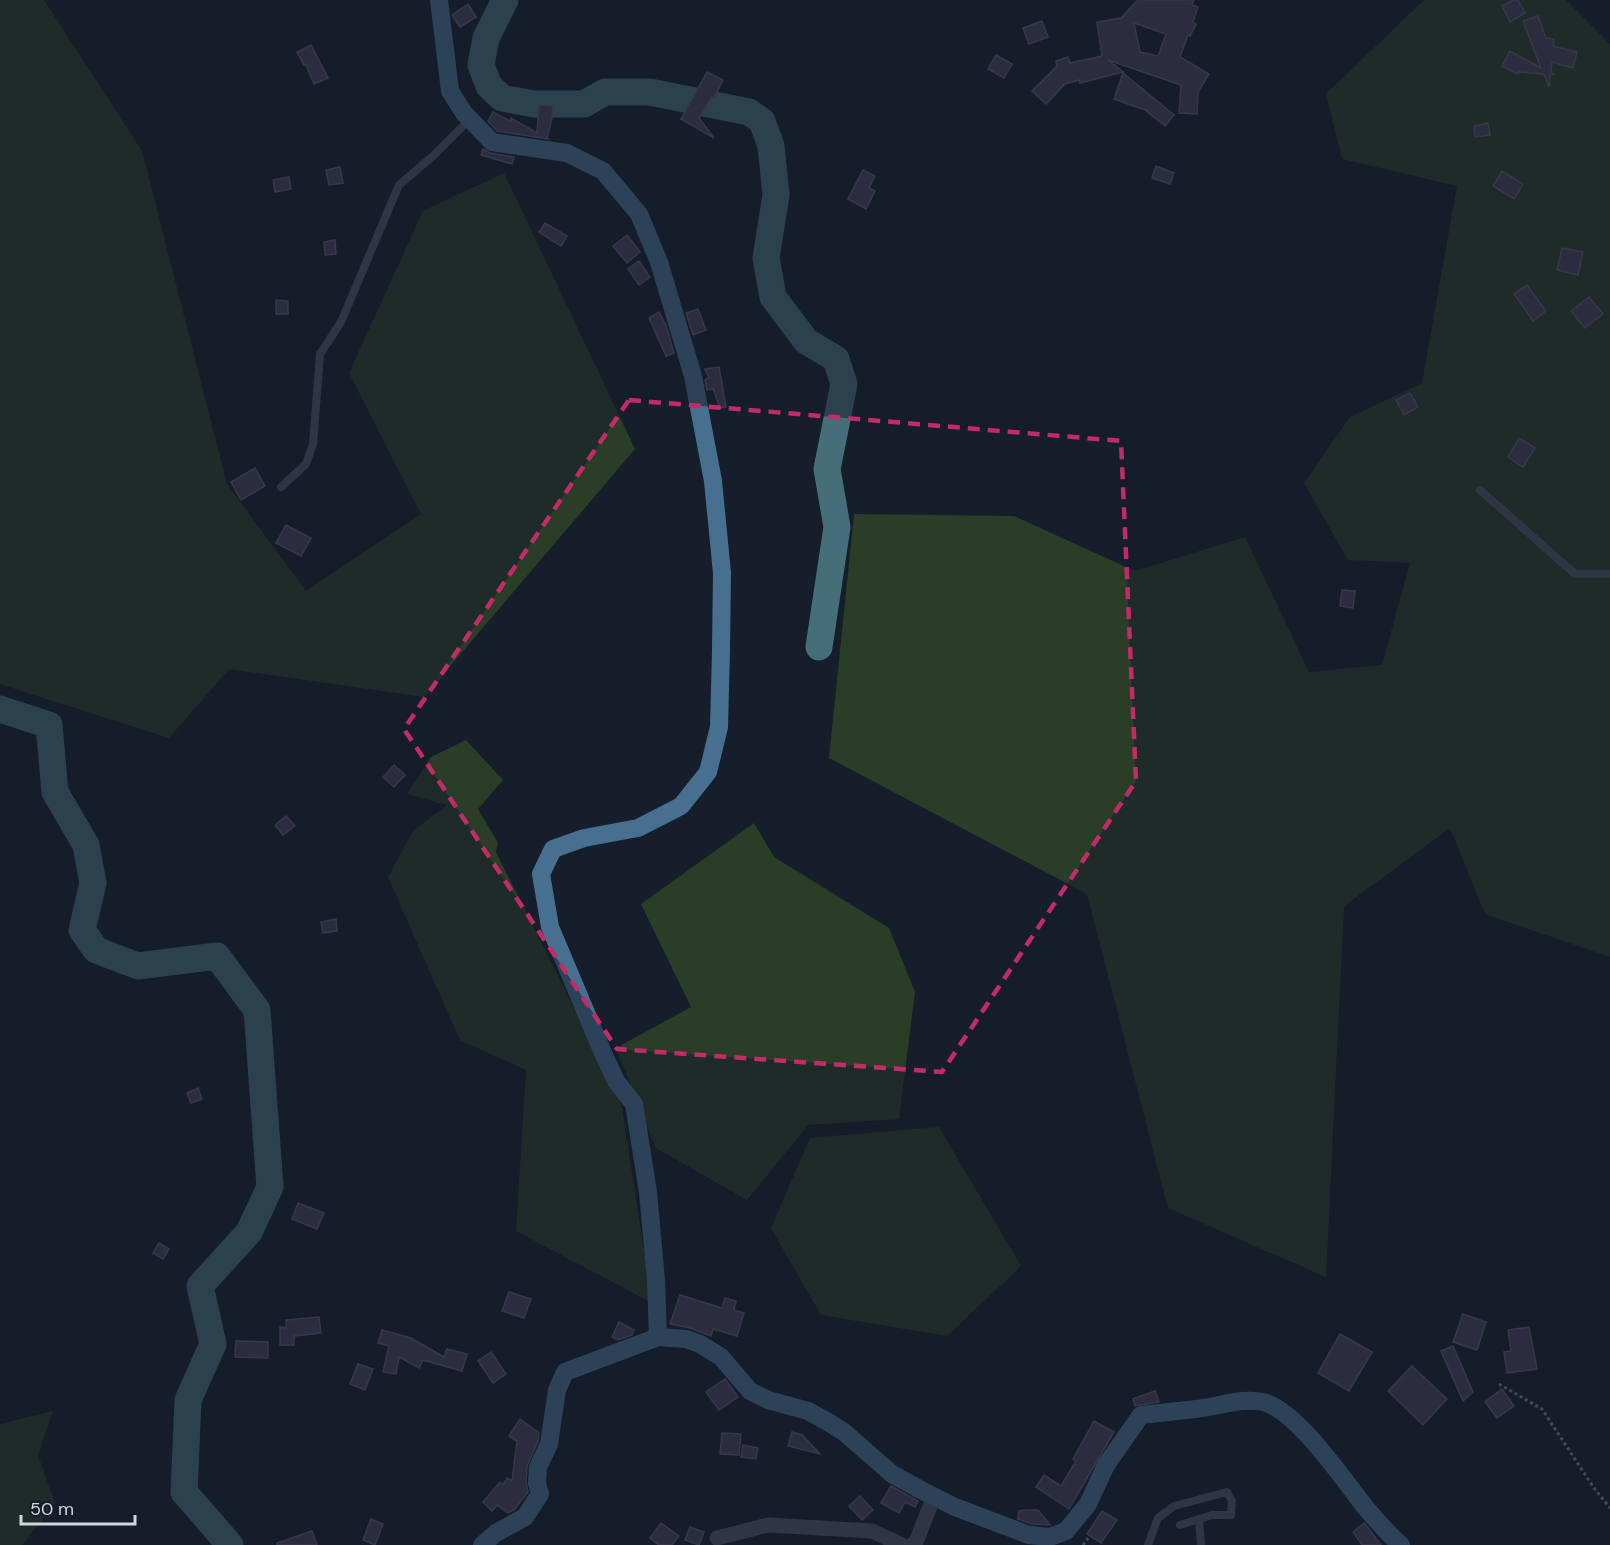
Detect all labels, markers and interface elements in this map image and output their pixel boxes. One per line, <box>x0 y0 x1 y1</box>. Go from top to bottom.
scale bar <box>21 1488 135 1526</box>
text: 50 m <box>30 1497 74 1521</box>

